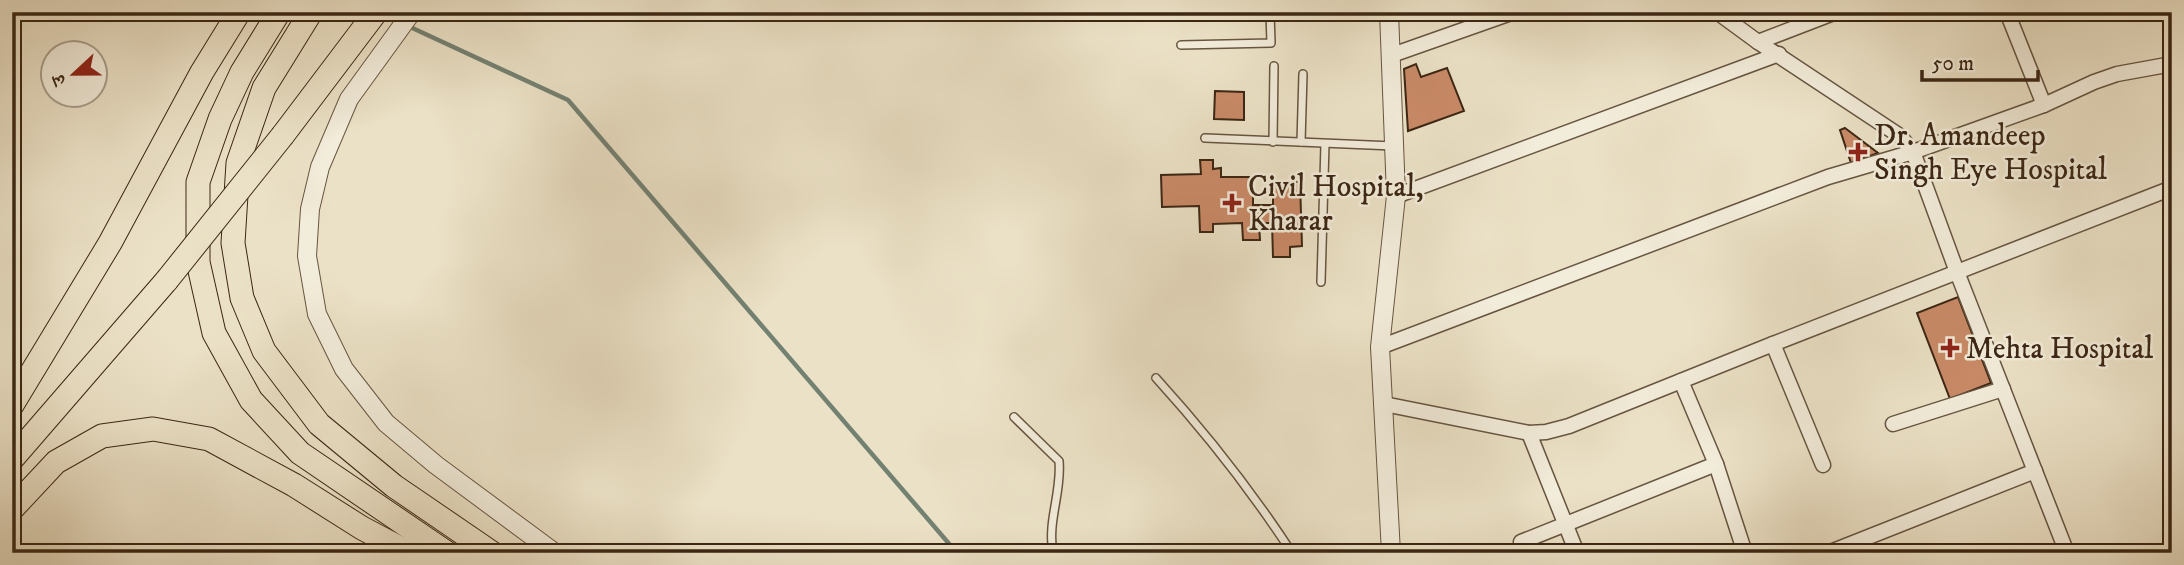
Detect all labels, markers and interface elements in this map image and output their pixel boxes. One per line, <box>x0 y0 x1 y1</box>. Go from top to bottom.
north arrow <box>38 38 108 108</box>
scale bar <box>1922 38 2037 82</box>
text: 50 m <box>1932 51 1974 77</box>
text: उ <box>47 70 73 90</box>
place label: Dr. Amandeep Singh Eye Hospital <box>1874 118 2107 189</box>
marker: Dr. Amandeep Singh Eye Hospital <box>1848 142 1868 162</box>
place label: Civil Hospital, Kharar <box>1248 169 1424 240</box>
marker: Civil Hospital, Kharar <box>1222 193 1242 213</box>
place label: Mehta Hospital <box>1966 331 2153 368</box>
marker: Mehta Hospital <box>1940 338 1960 358</box>

